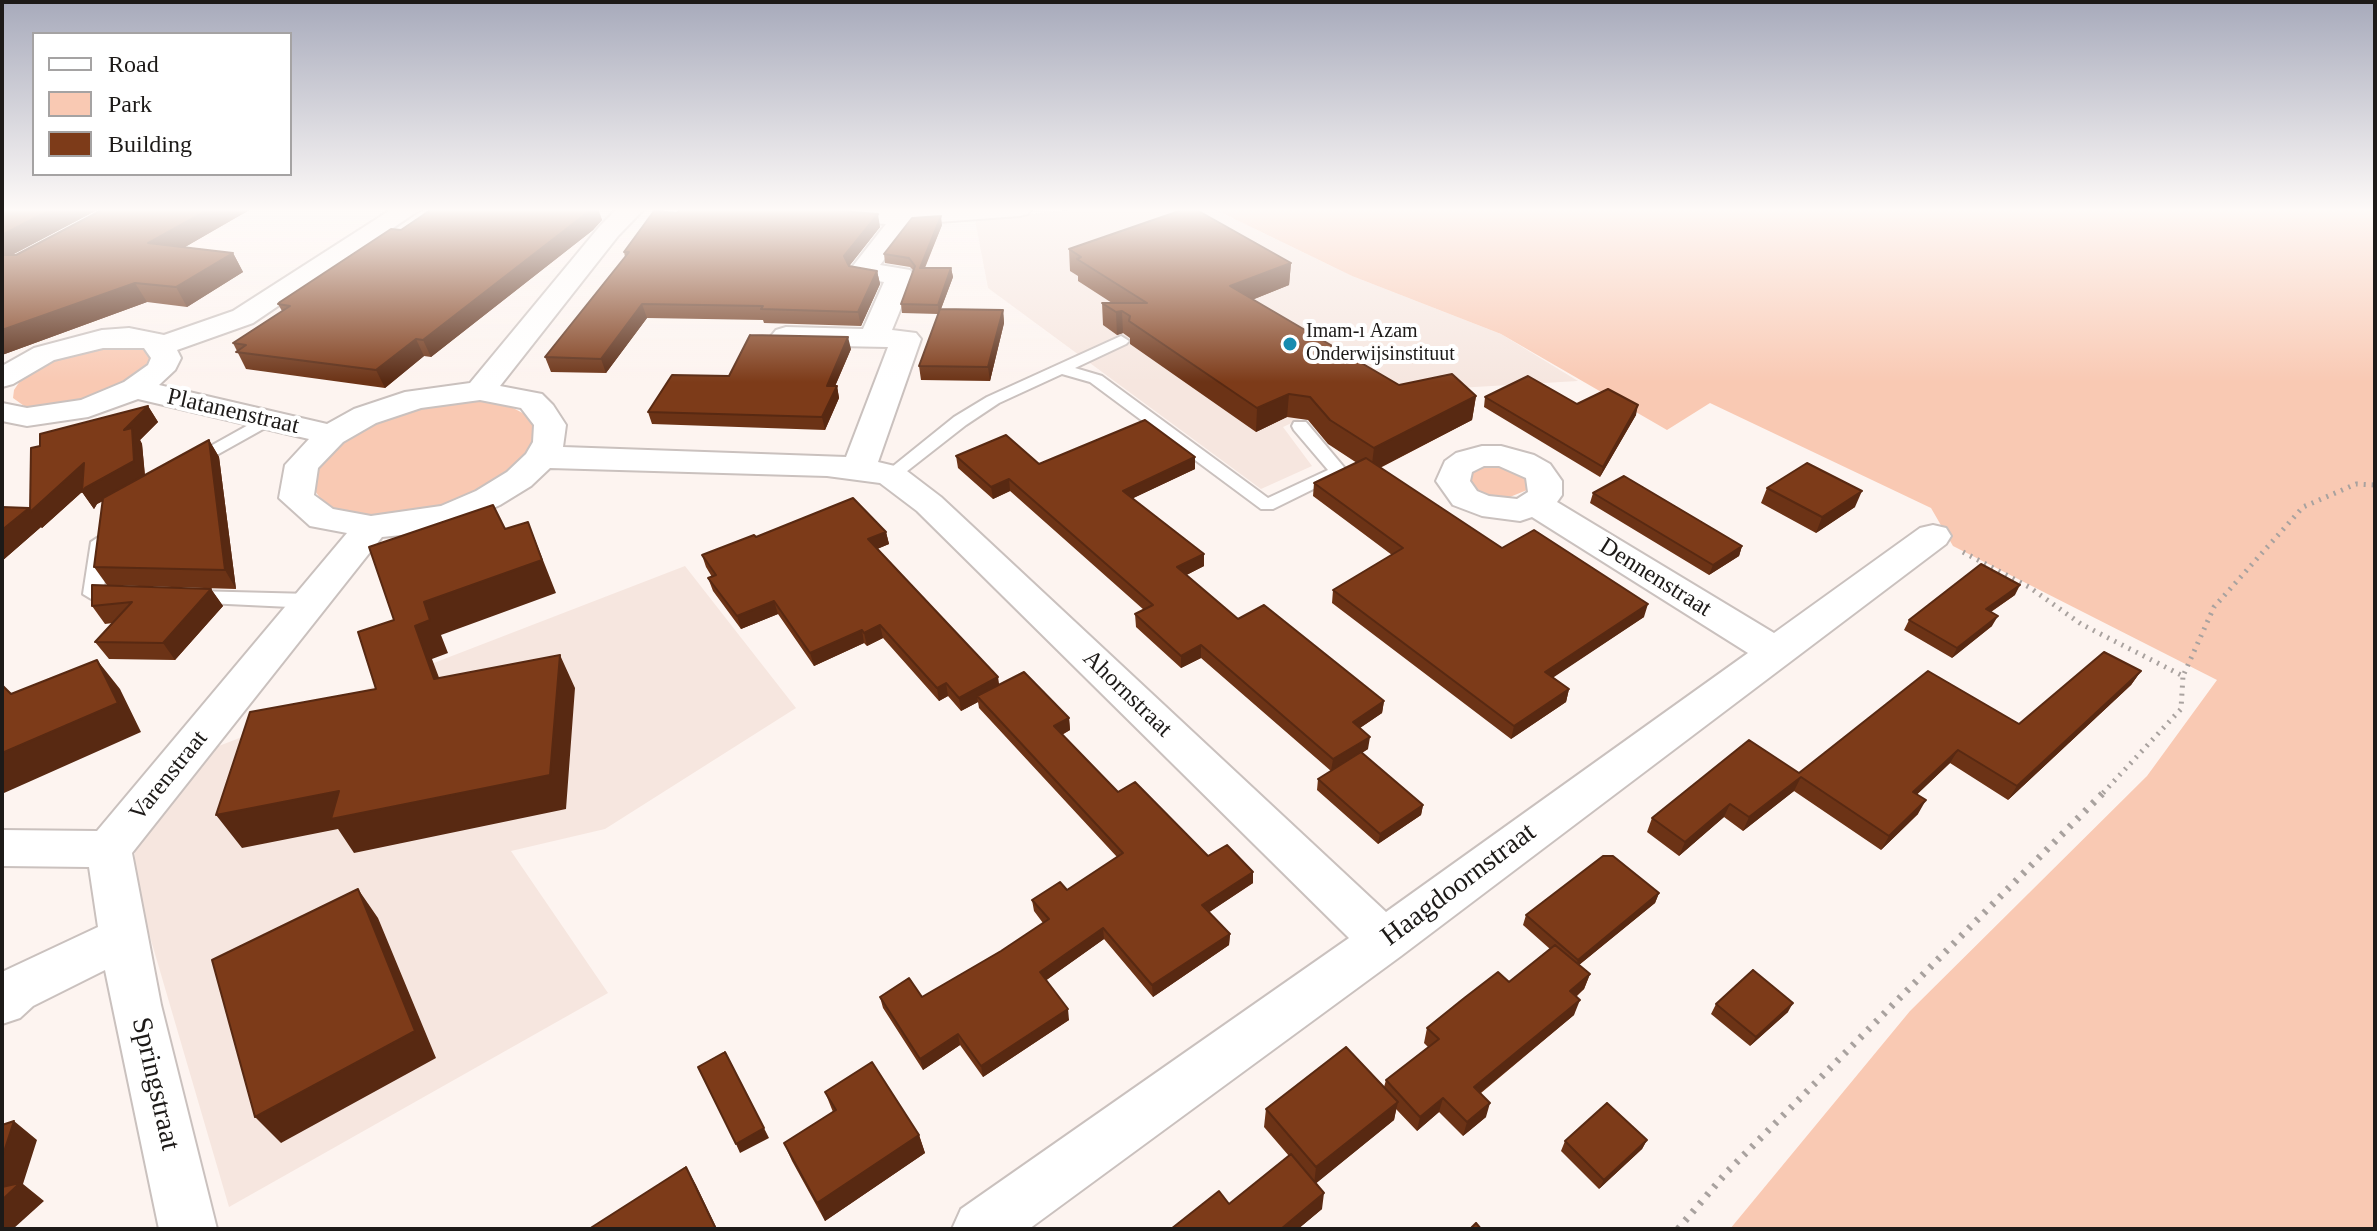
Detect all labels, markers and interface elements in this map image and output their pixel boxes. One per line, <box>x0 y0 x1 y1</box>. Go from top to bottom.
legend <box>32 32 292 176</box>
text: Road <box>108 51 159 77</box>
text: Park <box>108 91 152 117</box>
text: Building <box>108 131 192 157</box>
place label: Imam-ı Azam Onderwijsinstituut <box>1306 320 1455 367</box>
marker: Imam-ı Azam Onderwijsinstituut <box>1281 335 1299 353</box>
street label: Platanenstraat <box>164 383 302 441</box>
street label: Dennenstraat <box>1594 532 1716 624</box>
street label: Ahornstraat <box>1076 644 1178 744</box>
street label: Varenstraat <box>124 725 214 827</box>
street label: Haagdoornstraat <box>1375 816 1543 954</box>
street label: Springstraat <box>123 1014 187 1154</box>

